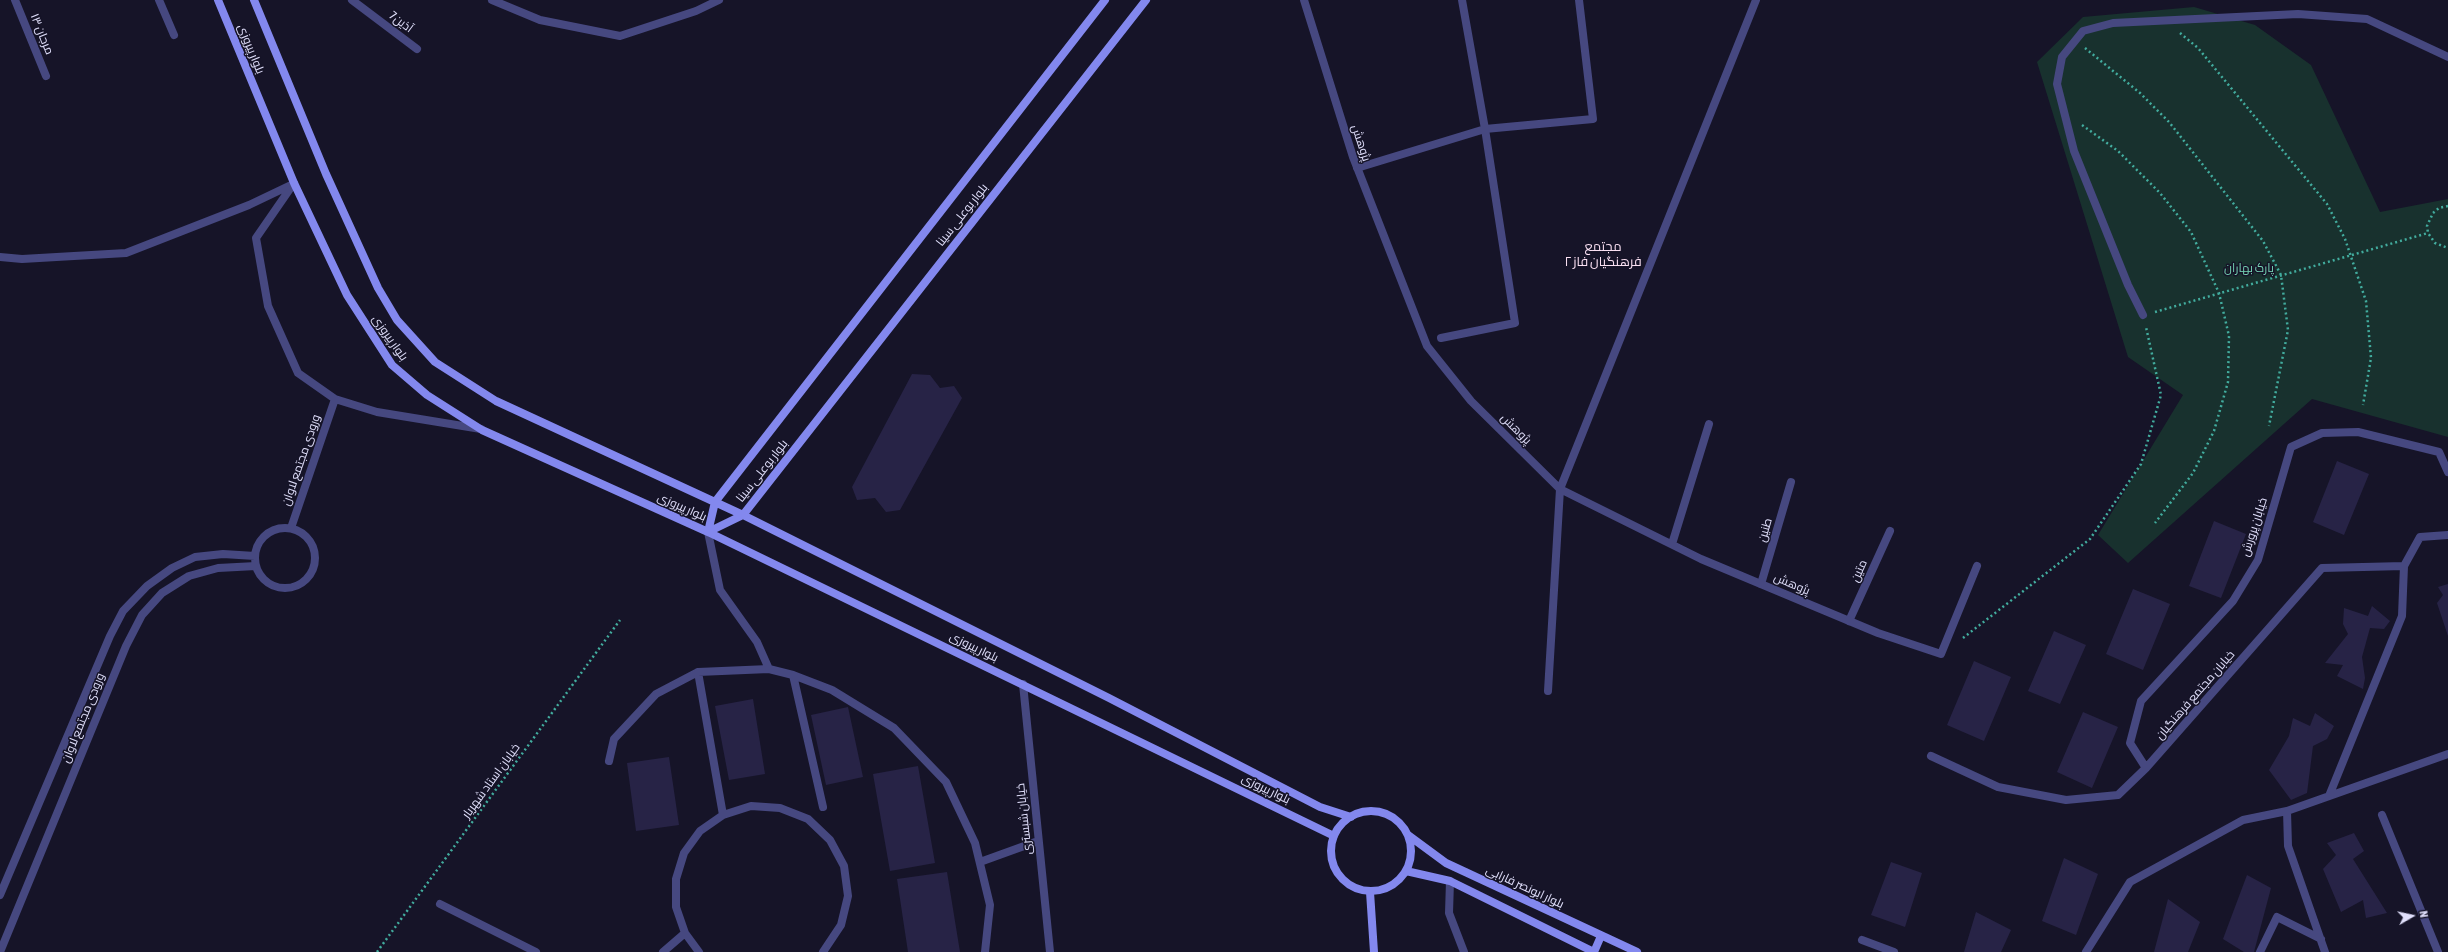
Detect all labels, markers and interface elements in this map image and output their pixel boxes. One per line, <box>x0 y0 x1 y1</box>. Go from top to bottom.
street label: آذین7 <box>386 8 416 36</box>
street label: مرجان ۱۳ <box>27 11 57 57</box>
street label: بلوار پیروزی <box>234 22 268 76</box>
street label: پژوهش <box>1348 123 1374 163</box>
street label: بلوار بوعلی سینا <box>933 181 991 249</box>
district label: مجتمع فرهنگیان فاز ۲ <box>1564 239 1642 270</box>
park label: پارک بهاران <box>2224 261 2274 275</box>
street label: بلوار پیروزی <box>369 312 411 364</box>
street label: پژوهش <box>1498 411 1534 447</box>
street label: ورودی مجتمع لاوان <box>279 412 323 508</box>
street label: بلوار بوعلی سینا <box>733 437 791 505</box>
street label: بلوار پیروزی <box>655 490 709 524</box>
street label: خیابان پرورش <box>2238 496 2270 558</box>
street label: طنین <box>1755 516 1775 544</box>
street label: متین <box>1848 557 1870 585</box>
street label: پژوهش <box>1772 570 1812 598</box>
street label: بلوار پیروزی <box>947 629 1001 665</box>
street label: خیابان مجتمع فرهنگیان <box>2152 647 2238 743</box>
street label: ورودی مجتمع لاوان <box>58 671 108 765</box>
street label: خیابان استاد شهریار <box>459 741 523 821</box>
street label: بلوار پیروزی <box>1239 771 1293 807</box>
street label: خیابان شبستری <box>1013 783 1035 855</box>
street label: بلوار ابونصر فارابی <box>1484 863 1566 911</box>
north arrow <box>2392 896 2432 936</box>
text: N <box>2417 910 2430 918</box>

